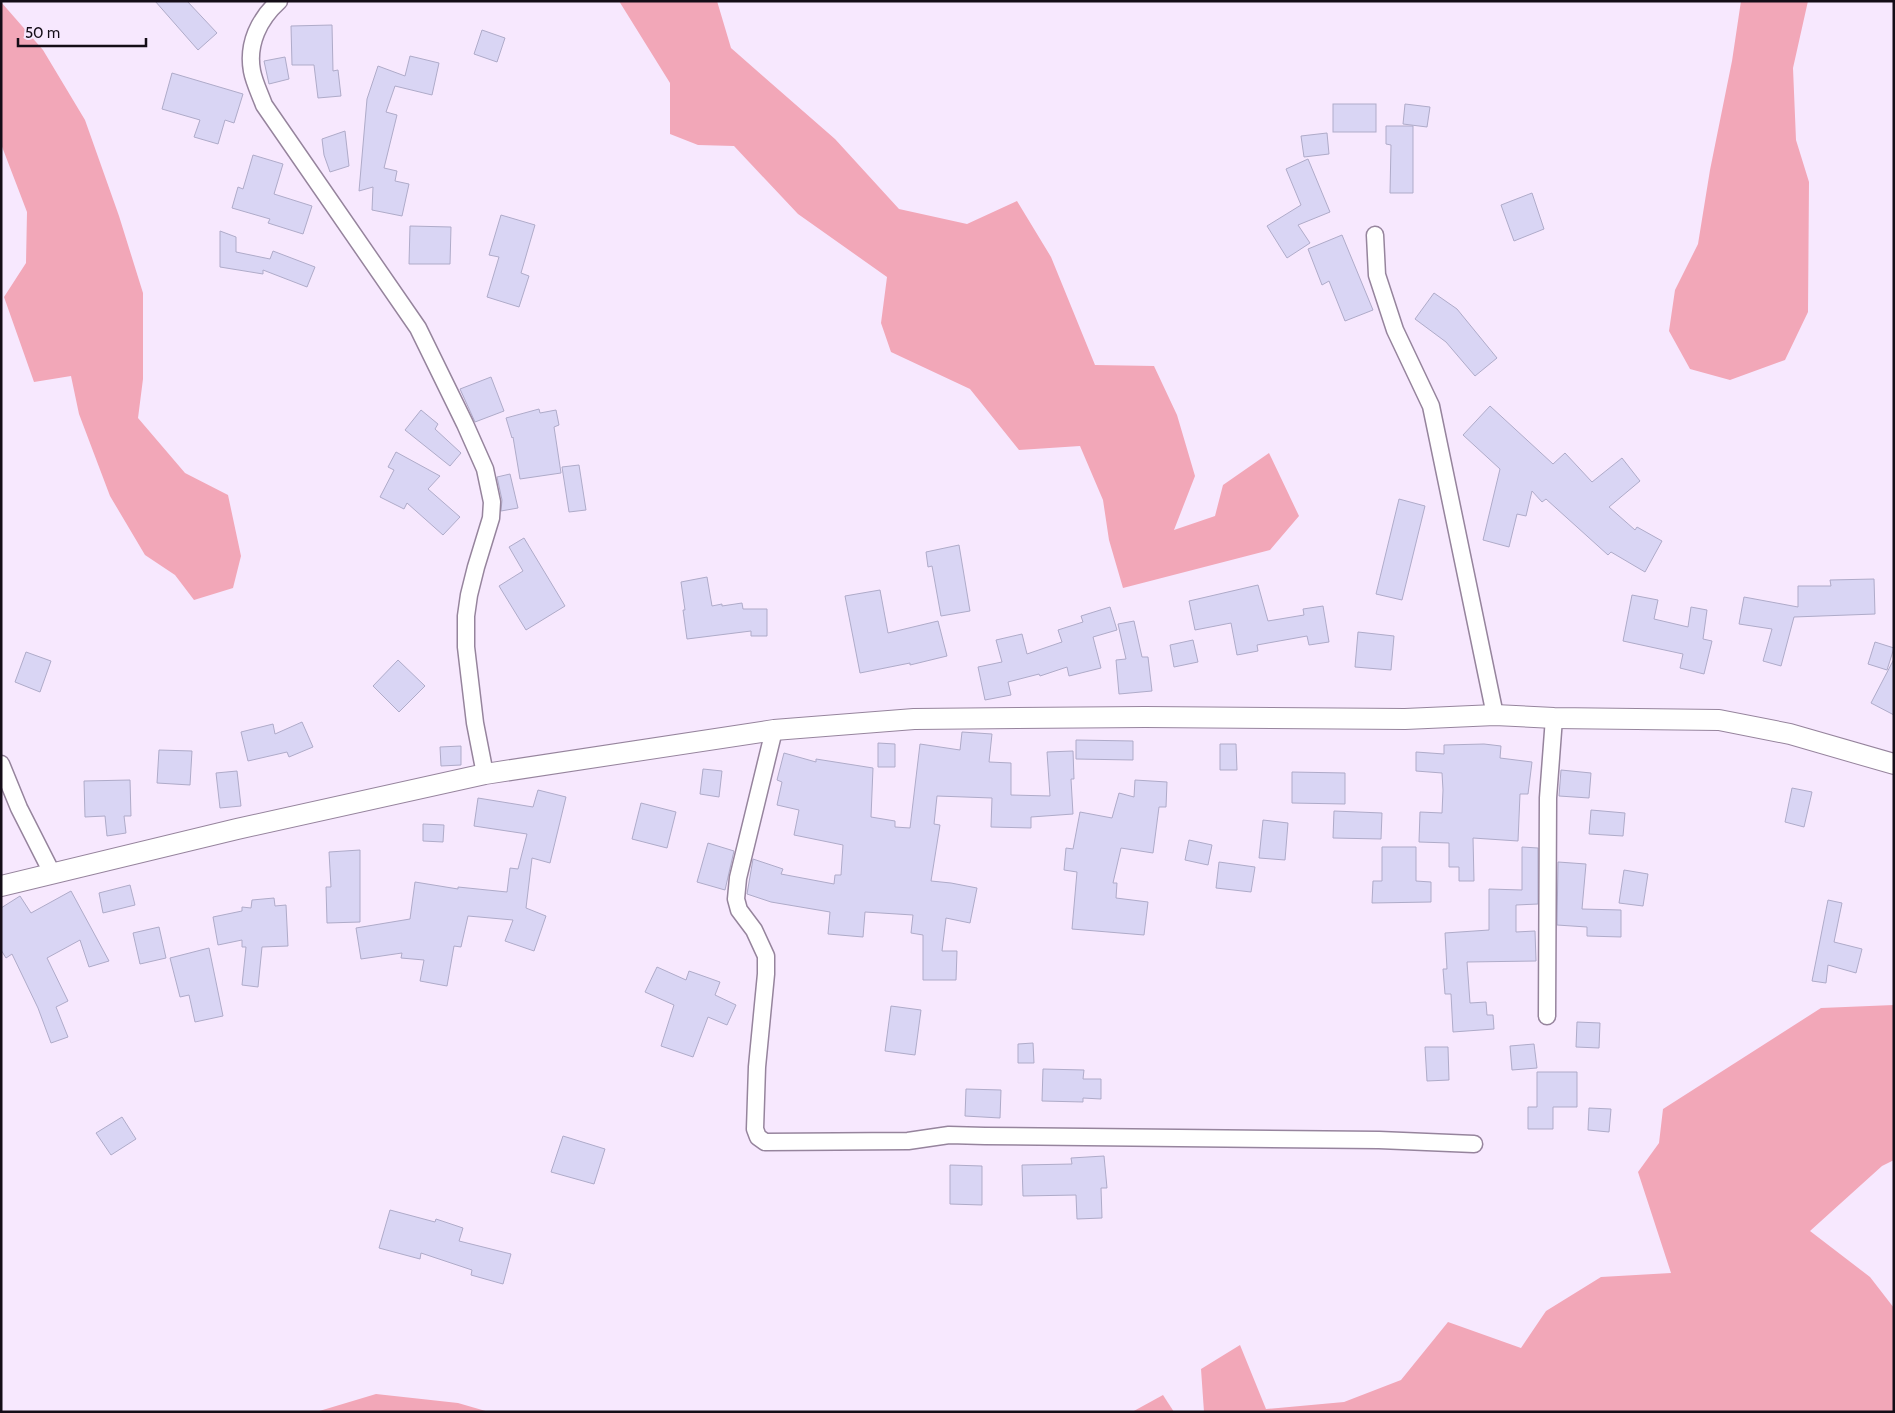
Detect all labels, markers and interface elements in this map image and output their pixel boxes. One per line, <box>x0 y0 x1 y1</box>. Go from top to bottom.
scale bar <box>18 15 145 47</box>
text: 50 m <box>25 24 60 42</box>

